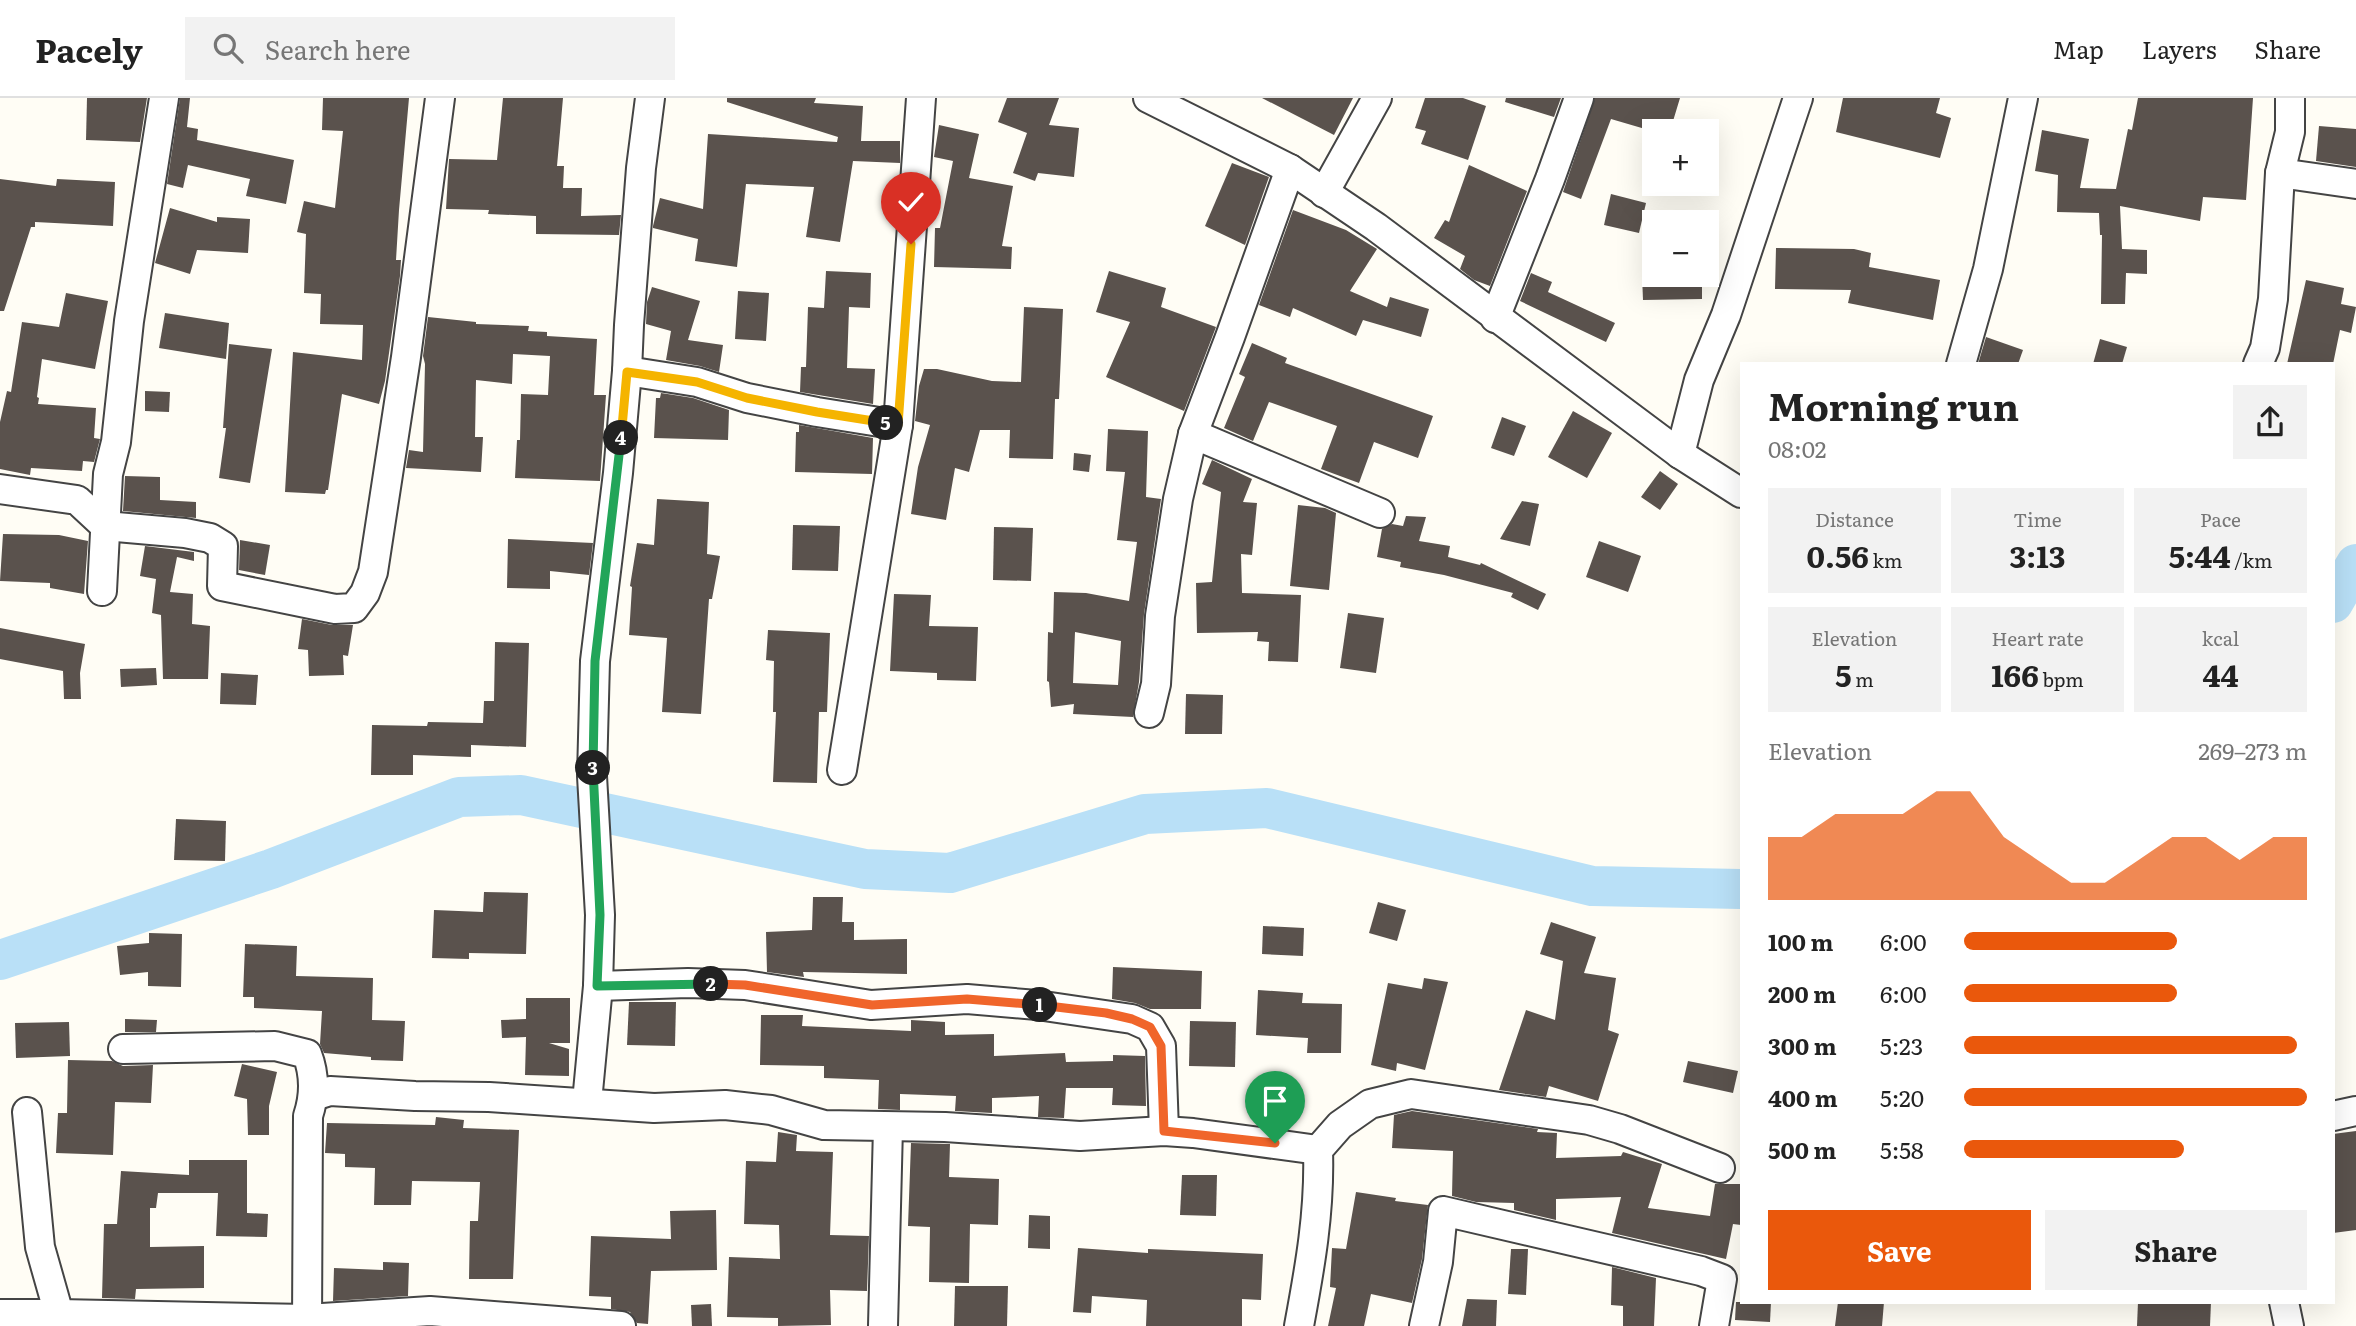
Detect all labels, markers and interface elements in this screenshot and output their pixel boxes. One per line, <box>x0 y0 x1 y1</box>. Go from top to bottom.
search box <box>185 17 675 80</box>
text: Pacely <box>35 24 143 73</box>
icon: search <box>209 29 247 67</box>
text: Search here <box>265 29 411 68</box>
text: Map <box>2053 31 2104 66</box>
text: Layers <box>2142 31 2216 66</box>
text: Share <box>2254 31 2321 66</box>
map controls <box>1642 119 1719 287</box>
button: + <box>1642 119 1719 196</box>
pin <box>881 172 941 244</box>
icon: check <box>892 183 930 221</box>
button: − <box>1642 210 1719 287</box>
text: Morning run <box>1768 376 2019 433</box>
button: share <box>2233 385 2307 459</box>
pin: 5 <box>868 406 903 440</box>
text: 5 <box>880 408 891 436</box>
pin: 4 <box>604 420 638 456</box>
text: 4 <box>615 423 626 451</box>
text: 08:02 <box>1768 431 1826 465</box>
text: Distance <box>1815 505 1894 533</box>
text: Time <box>2013 505 2062 533</box>
text: Pace <box>2200 505 2241 533</box>
text: 0.56 <box>1807 533 1869 577</box>
text: 3:13 <box>2010 533 2065 577</box>
text: 5:44 <box>2169 533 2231 577</box>
text: km <box>1869 546 1902 574</box>
text: /km <box>2231 546 2272 574</box>
text: Elevation <box>1812 624 1897 652</box>
text: Heart rate <box>1991 624 2084 652</box>
text: kcal <box>2202 624 2239 652</box>
text: 5 <box>1835 652 1852 696</box>
text: 166 <box>1991 652 2039 696</box>
text: 44 <box>2202 652 2239 696</box>
text: m <box>1852 665 1874 693</box>
text: bpm <box>2039 665 2084 693</box>
text: Elevation <box>1768 733 1872 767</box>
text: 269–273 m <box>2198 733 2307 767</box>
pin: 3 <box>576 750 610 786</box>
text: 3 <box>587 753 598 781</box>
text: 100 m <box>1768 924 1833 958</box>
text: 6:00 <box>1880 924 1927 958</box>
pin: 2 <box>694 966 728 1001</box>
text: 2 <box>705 969 716 997</box>
text: 200 m <box>1768 976 1836 1010</box>
text: 6:00 <box>1880 976 1927 1010</box>
pin: 1 <box>1023 988 1058 1023</box>
text: 1 <box>1036 990 1043 1018</box>
text: 300 m <box>1768 1028 1837 1062</box>
text: 5:23 <box>1880 1028 1923 1062</box>
pin <box>1245 1071 1305 1143</box>
text: 400 m <box>1768 1080 1838 1114</box>
text: 5:20 <box>1880 1080 1924 1114</box>
icon: arrive <box>1256 1082 1294 1120</box>
text: 500 m <box>1768 1132 1836 1166</box>
text: 5:58 <box>1880 1132 1924 1166</box>
button: Save <box>1768 1210 2031 1290</box>
button: Share <box>2045 1210 2307 1290</box>

